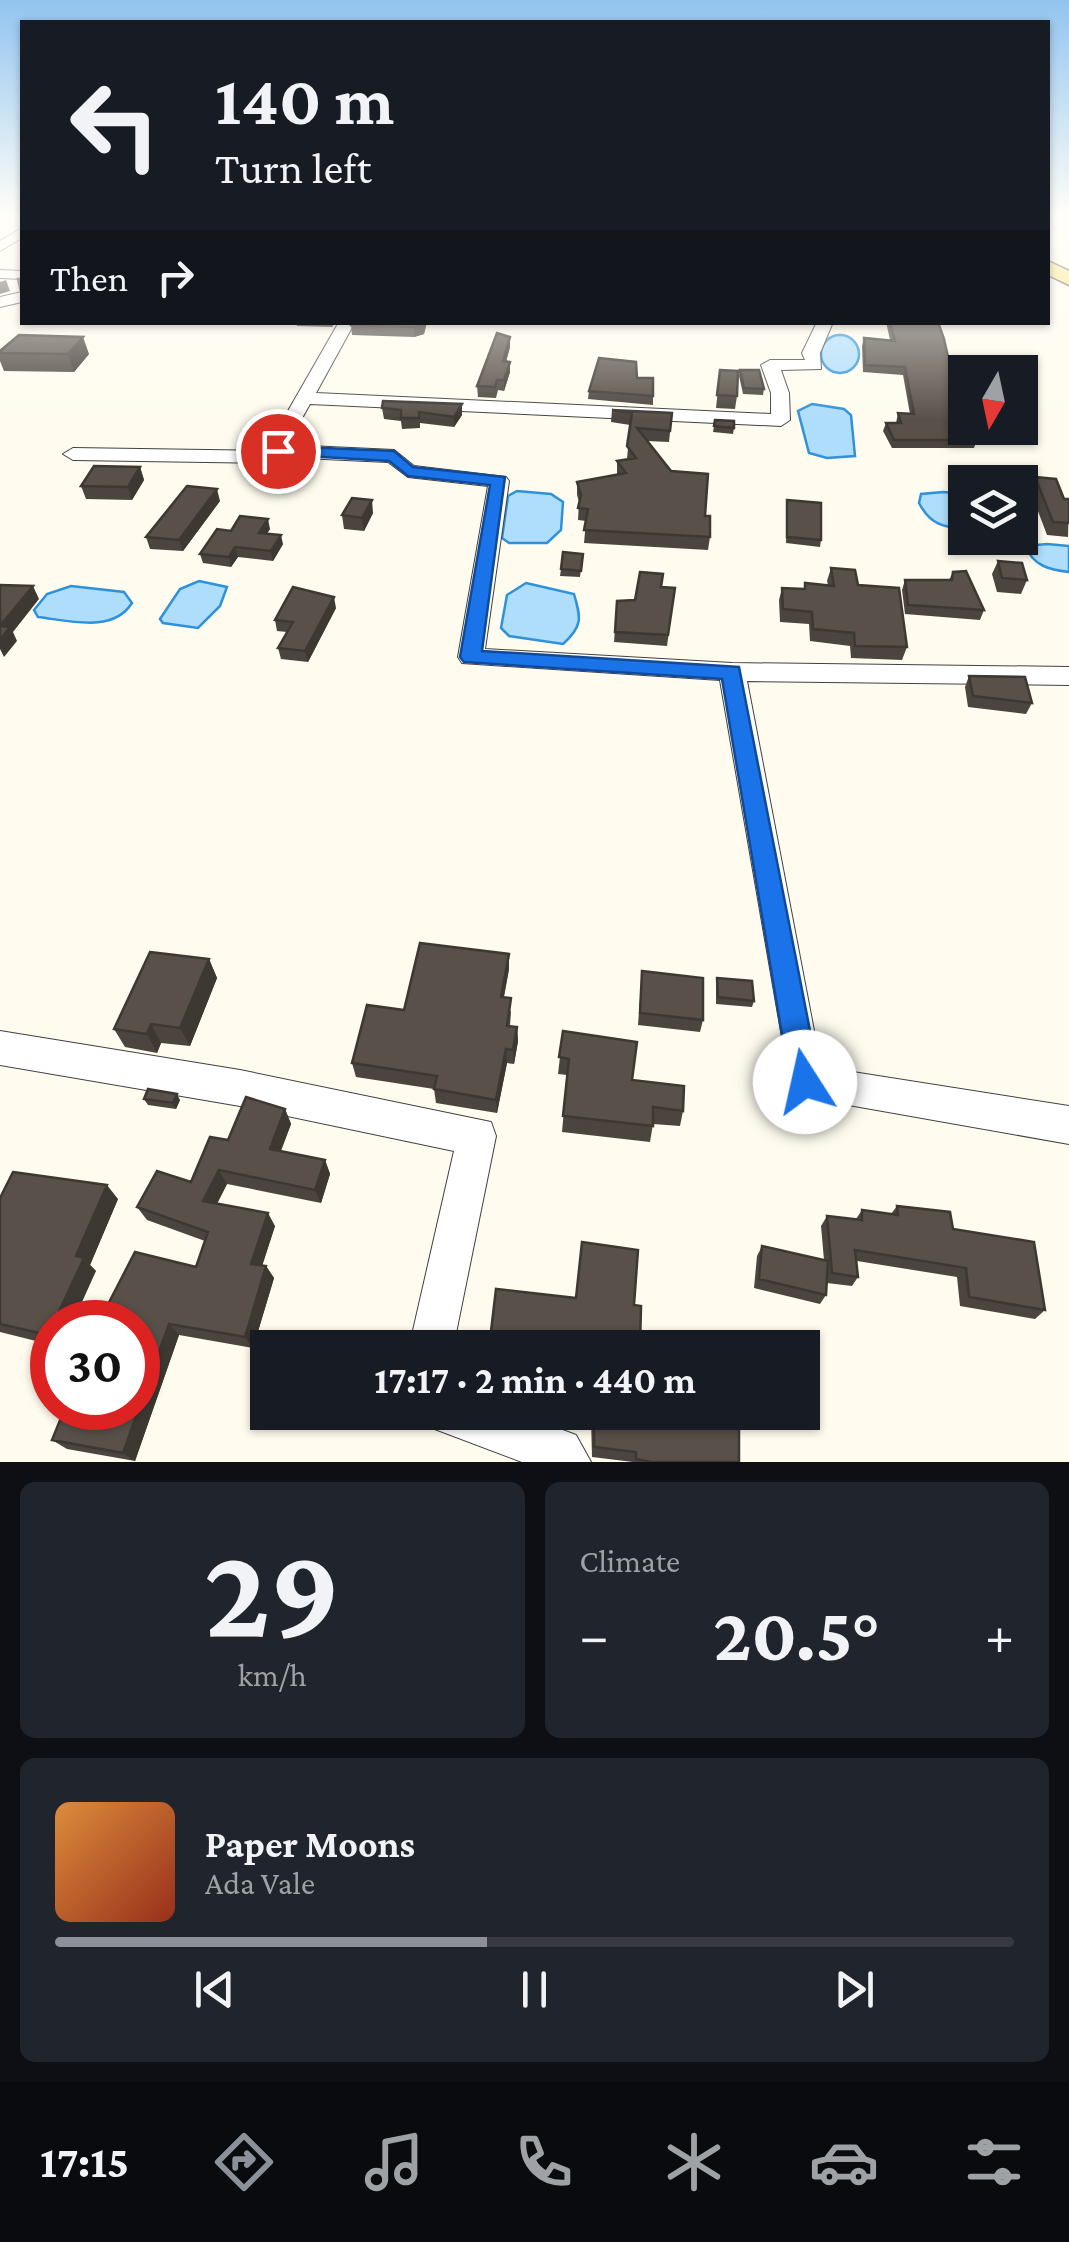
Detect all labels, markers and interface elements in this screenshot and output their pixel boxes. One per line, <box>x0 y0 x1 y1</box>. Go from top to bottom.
icon: left <box>50 60 180 190</box>
text: 140 m <box>215 61 394 139</box>
text: Turn left <box>215 143 372 193</box>
icon: right <box>148 250 203 305</box>
text: Then <box>50 257 128 299</box>
north arrow <box>948 355 1038 445</box>
map controls <box>948 355 1038 555</box>
pin <box>236 409 321 494</box>
icon: arrive <box>251 424 306 479</box>
button: layers <box>948 465 1038 555</box>
position arrow <box>753 1030 857 1134</box>
speed limit sign: 30 <box>30 1300 160 1430</box>
text: 17:17 · 2 min · 440 m <box>374 1359 696 1401</box>
text: 29 <box>204 1519 341 1664</box>
text: Climate <box>580 1543 680 1579</box>
text: 20.5° <box>713 1593 880 1676</box>
text: − <box>580 1605 609 1666</box>
text: + <box>985 1605 1014 1666</box>
text: km/h <box>238 1657 307 1693</box>
text: Paper Moons <box>205 1823 415 1865</box>
text: Ada Vale <box>205 1865 315 1901</box>
icon: previous <box>187 1962 242 2017</box>
icon: pause <box>507 1962 562 2017</box>
icon: next <box>827 1962 882 2017</box>
icon: directions <box>209 2127 279 2197</box>
icon: music <box>359 2127 429 2197</box>
icon: phone <box>509 2127 579 2197</box>
icon: climate <box>659 2127 729 2197</box>
icon: car <box>809 2127 879 2197</box>
icon: filters <box>959 2127 1029 2197</box>
text: 17:15 <box>40 2137 129 2187</box>

